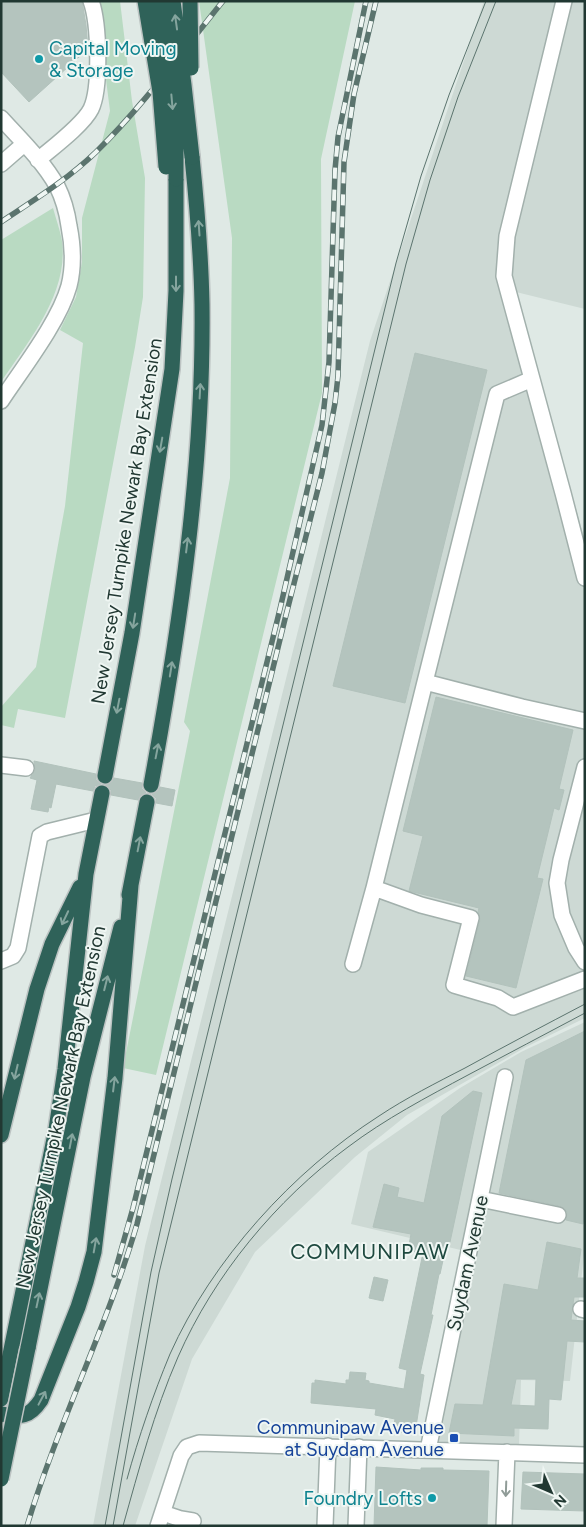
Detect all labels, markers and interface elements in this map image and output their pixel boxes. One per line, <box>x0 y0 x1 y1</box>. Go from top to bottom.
one-way arrow <box>171 14 181 30</box>
place label: Capital Moving & Storage <box>49 37 177 82</box>
marker: Capital Moving & Storage <box>33 53 45 65</box>
one-way arrow <box>167 93 177 109</box>
one-way arrow <box>194 221 203 237</box>
one-way arrow <box>171 276 181 292</box>
street label: New Jersey Turnpike Newark Bay Extension <box>86 336 167 706</box>
one-way arrow <box>195 383 204 399</box>
one-way arrow <box>155 437 165 453</box>
one-way arrow <box>183 538 193 554</box>
one-way arrow <box>129 613 139 629</box>
one-way arrow <box>166 661 176 677</box>
one-way arrow <box>113 697 123 713</box>
one-way arrow <box>153 743 162 759</box>
one-way arrow <box>135 836 145 852</box>
one-way arrow <box>60 910 69 925</box>
street label: New Jersey Turnpike Newark Bay Extension <box>11 924 110 1291</box>
one-way arrow <box>102 975 112 991</box>
one-way arrow <box>11 1064 20 1080</box>
one-way arrow <box>109 1076 119 1092</box>
one-way arrow <box>66 1133 76 1149</box>
street label: Suydam Avenue <box>442 1193 493 1333</box>
one-way arrow <box>90 1237 100 1253</box>
district label: COMMUNIPAW <box>290 1239 450 1264</box>
one-way arrow <box>34 1293 43 1309</box>
one-way arrow <box>37 1391 47 1406</box>
place label: Communipaw Avenue at Suydam Avenue <box>257 1416 444 1461</box>
marker: Communipaw Avenue at Suydam Avenue <box>448 1432 460 1444</box>
north arrow <box>526 1467 576 1517</box>
one-way arrow <box>501 1481 510 1497</box>
place label: Foundry Lofts <box>303 1487 422 1510</box>
text: N <box>550 1491 570 1511</box>
marker: Foundry Lofts <box>426 1492 438 1504</box>

